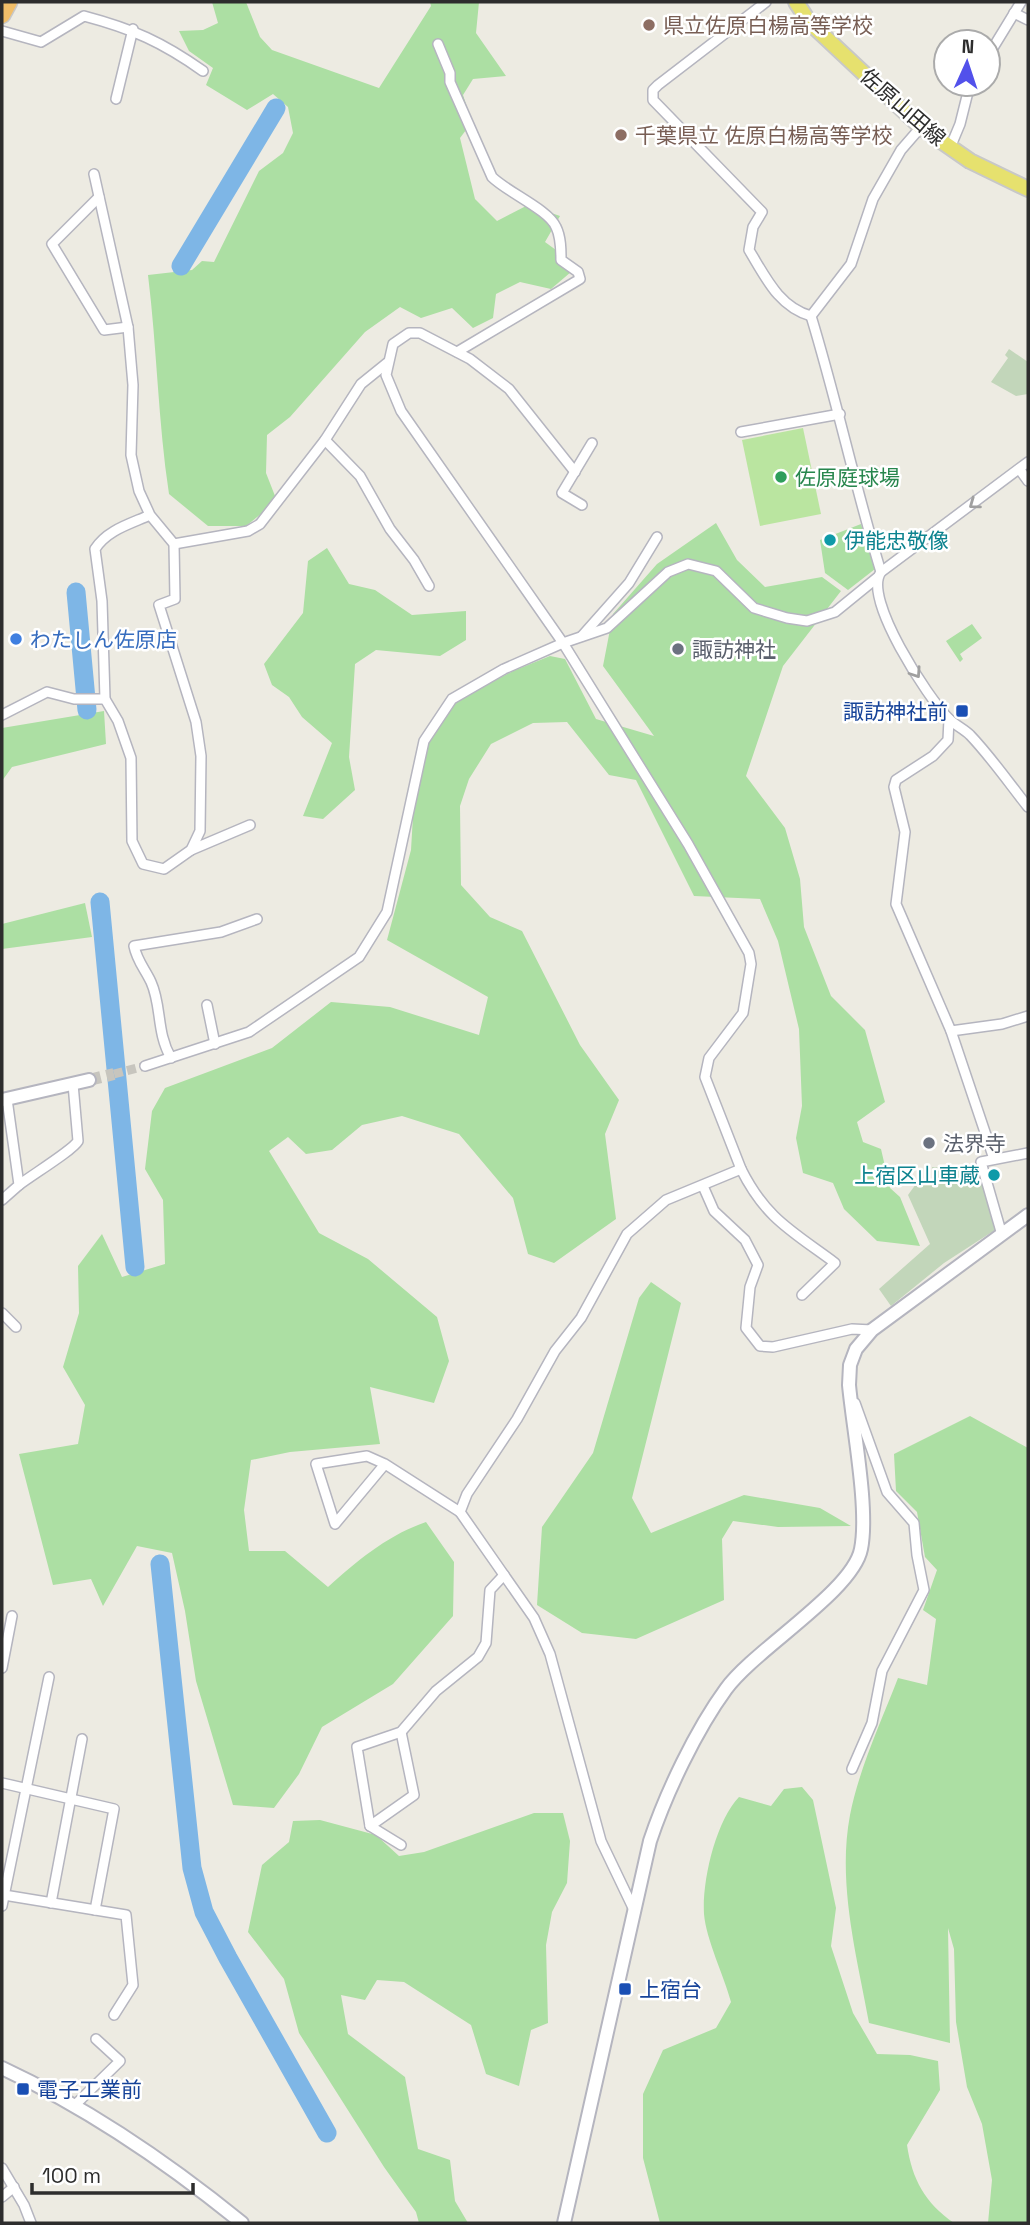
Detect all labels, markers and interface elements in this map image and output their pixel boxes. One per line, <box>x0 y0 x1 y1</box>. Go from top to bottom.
place label: 県立佐原白楊高等学校 <box>663 12 873 39</box>
marker: 県立佐原白楊高等学校 <box>641 17 657 33</box>
north arrow <box>932 28 1002 98</box>
text: N <box>961 34 975 59</box>
street label: 佐原山田線 <box>855 62 951 152</box>
place label: 千葉県立 佐原白楊高等学校 <box>635 122 892 149</box>
marker: 千葉県立 佐原白楊高等学校 <box>613 127 629 143</box>
place label: 佐原庭球場 <box>795 464 900 491</box>
marker: 佐原庭球場 <box>773 469 789 485</box>
one-way arrow <box>969 495 982 508</box>
place label: 伊能忠敬像 <box>844 527 949 554</box>
marker: 伊能忠敬像 <box>822 532 838 548</box>
place label: わたしん佐原店 <box>30 626 177 653</box>
marker: わたしん佐原店 <box>8 631 24 647</box>
place label: 諏訪神社 <box>692 636 776 663</box>
marker: 諏訪神社 <box>670 641 686 657</box>
one-way arrow <box>908 666 921 679</box>
place label: 諏訪神社前 <box>843 698 948 725</box>
marker: 諏訪神社前 <box>954 703 970 719</box>
place label: 法界寺 <box>943 1130 1006 1157</box>
marker: 法界寺 <box>921 1135 937 1151</box>
place label: 上宿区山車蔵 <box>854 1162 980 1189</box>
marker: 上宿区山車蔵 <box>986 1167 1002 1183</box>
place label: 上宿台 <box>639 1976 702 2003</box>
marker: 上宿台 <box>617 1981 633 1997</box>
place label: 電子工業前 <box>37 2076 142 2103</box>
marker: 電子工業前 <box>15 2081 31 2097</box>
scale bar <box>32 2152 192 2196</box>
text: 100 m <box>42 2162 101 2189</box>

